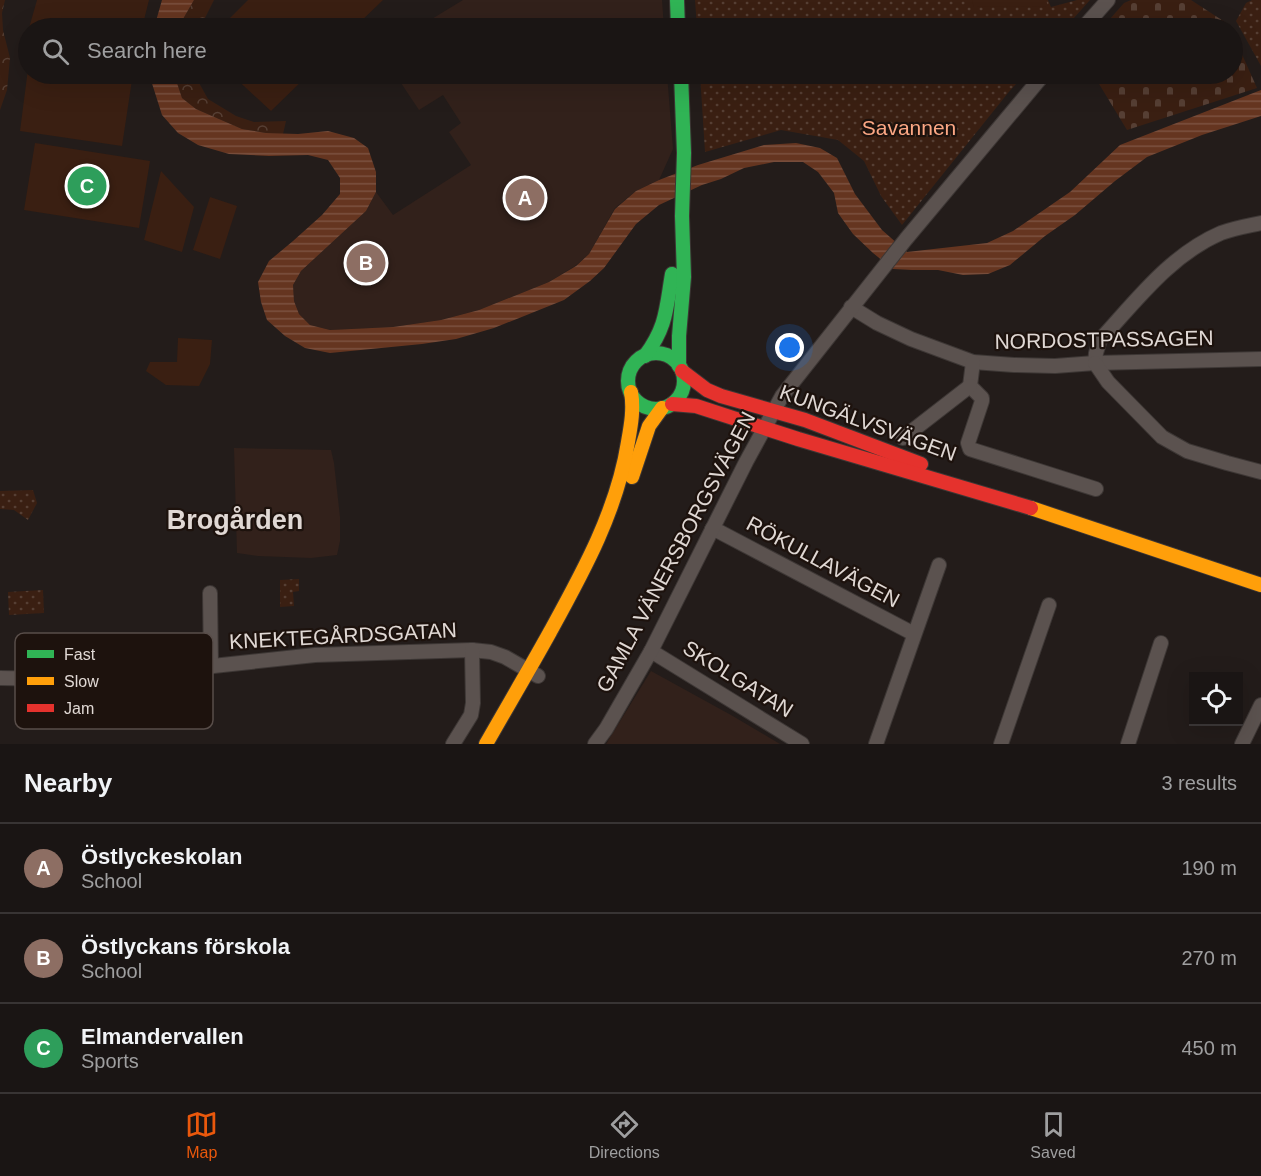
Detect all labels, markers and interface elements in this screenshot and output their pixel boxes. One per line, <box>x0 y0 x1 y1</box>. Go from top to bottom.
search box <box>18 18 1243 84</box>
icon: search <box>39 35 72 68</box>
text: Search here <box>87 38 207 63</box>
park label: Savannen <box>862 116 956 139</box>
pin: C <box>68 164 106 208</box>
pin: A <box>506 176 544 220</box>
pin: B <box>346 240 386 286</box>
street label: NORDOSTPASSAGEN <box>994 326 1214 353</box>
your location <box>775 333 804 362</box>
street label: KUNGÄLVSVÄGEN <box>777 380 960 465</box>
street label: GAMLA VÄNERSBORGSVÄGEN <box>592 408 759 696</box>
district label: Brogården <box>167 505 303 535</box>
street label: RÖKULLAVÄGEN <box>743 511 904 612</box>
street label: KNEKTEGÅRDSGATAN <box>229 618 457 653</box>
legend <box>15 633 213 729</box>
street label: SKOLGATAN <box>679 636 797 722</box>
text: Fast <box>64 646 96 663</box>
map controls <box>1189 672 1243 726</box>
button: locate <box>1189 672 1243 726</box>
text: Slow <box>64 673 99 690</box>
text: Jam <box>64 700 94 717</box>
text: Nearby <box>24 768 112 798</box>
text: 3 results <box>1161 772 1237 794</box>
text: Östlyckeskolan <box>81 844 242 869</box>
text: A <box>36 857 51 879</box>
text: 190 m <box>1181 857 1237 879</box>
text: School <box>81 870 142 892</box>
text: Östlyckans förskola <box>81 934 290 959</box>
text: B <box>36 947 51 969</box>
text: 270 m <box>1181 947 1237 969</box>
text: School <box>81 960 142 982</box>
text: Elmandervallen <box>81 1024 244 1049</box>
text: C <box>36 1037 51 1059</box>
text: 450 m <box>1181 1037 1237 1059</box>
text: Sports <box>81 1050 139 1072</box>
tab: Map <box>185 1108 218 1162</box>
tab: Directions <box>589 1108 660 1162</box>
tab: Saved <box>1030 1108 1076 1162</box>

